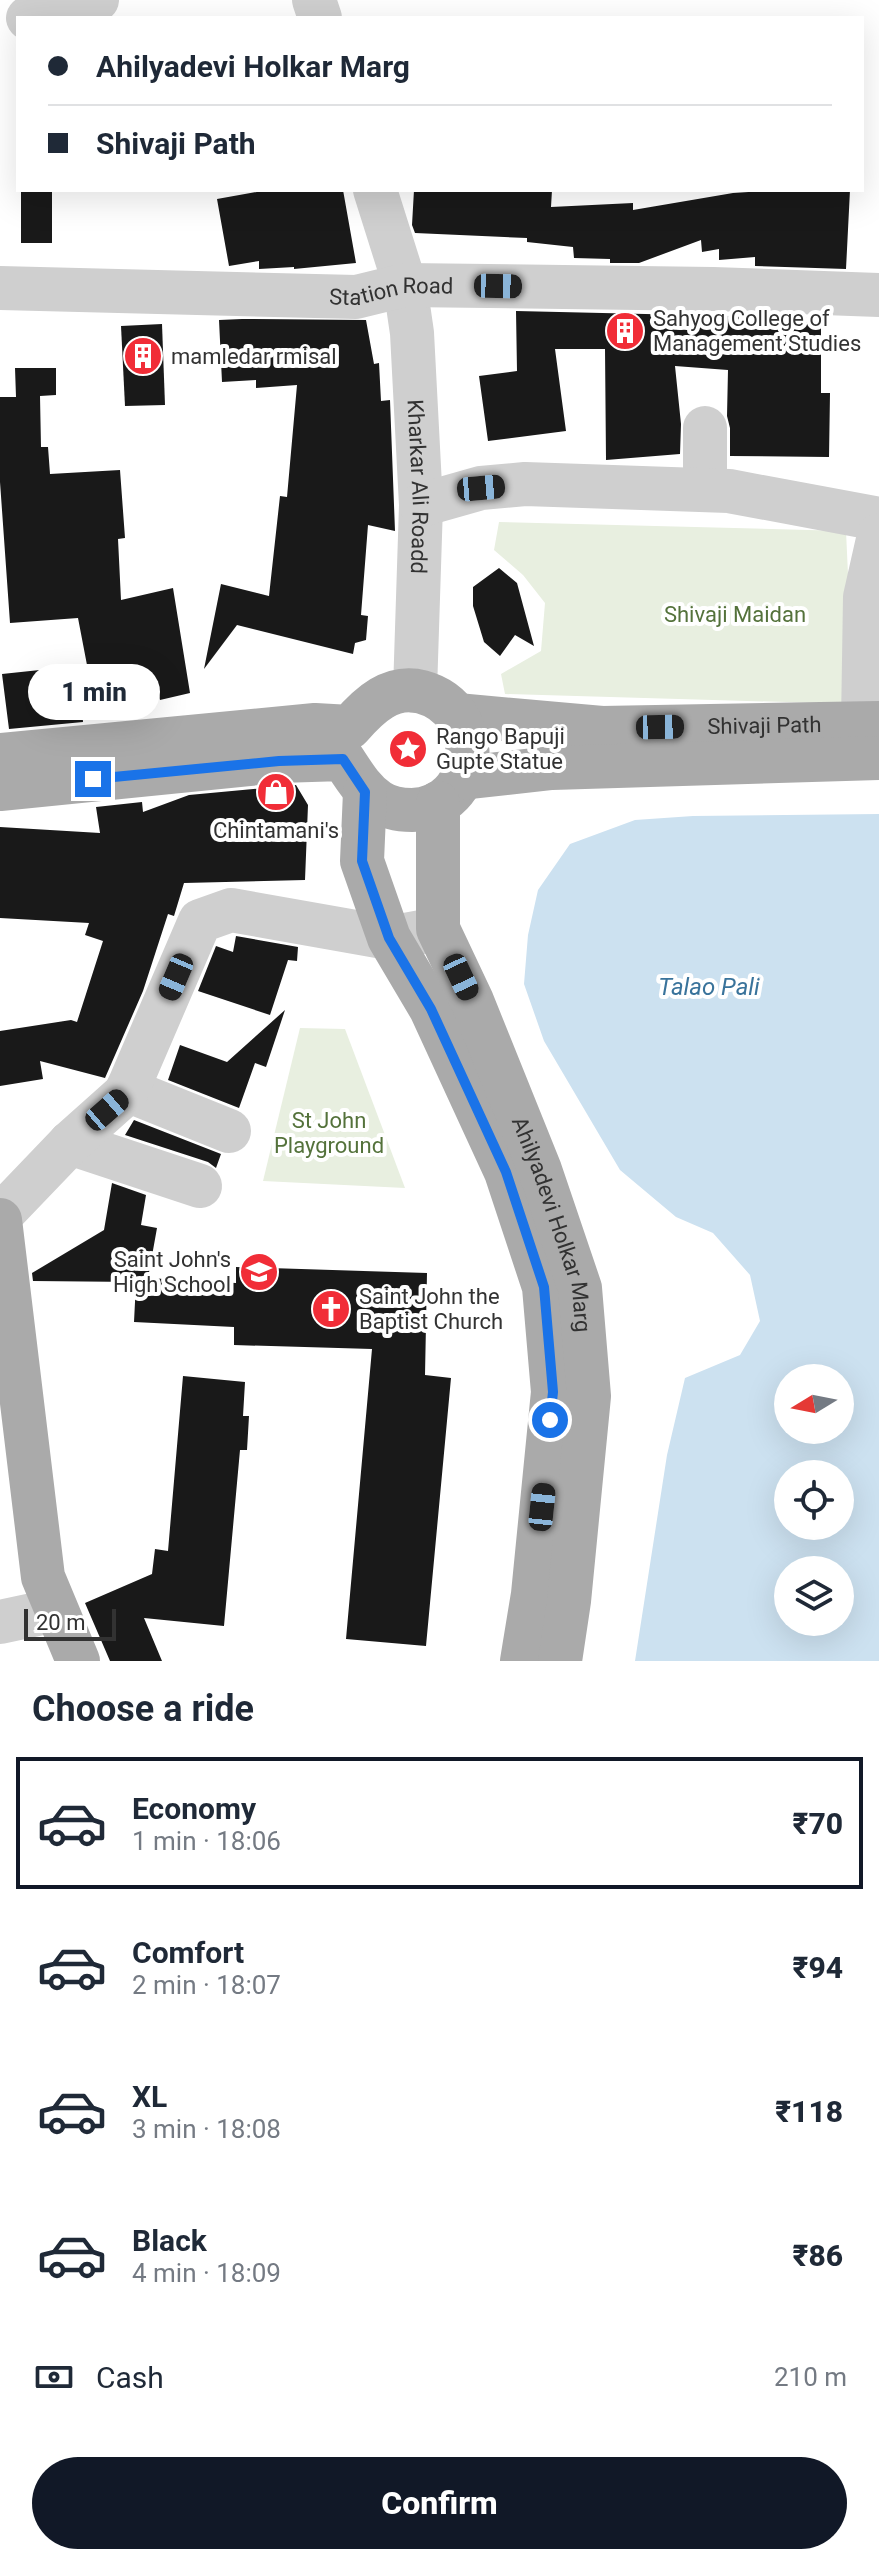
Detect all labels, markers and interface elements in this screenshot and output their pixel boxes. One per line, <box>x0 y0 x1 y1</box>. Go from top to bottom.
text: Ahilyadevi Holkar Marg <box>96 49 410 84</box>
text: Shivaji Path <box>96 126 256 161</box>
street label: Station Road <box>329 272 453 310</box>
car <box>474 274 522 298</box>
place label: Sahyog College of Management Studies <box>653 306 861 356</box>
building icon: Sahyog College of Management Studies <box>604 310 646 352</box>
building icon: mamledar rmisal <box>122 335 164 377</box>
place label: mamledar rmisal <box>171 344 337 369</box>
street label: Kharkar Ali Roadd <box>403 399 434 574</box>
car <box>456 474 506 502</box>
park label: Shivaji Maidan <box>664 602 806 627</box>
callout: 1 min <box>27 663 159 719</box>
text: 1 min <box>61 677 127 707</box>
street label: Shivaji Path <box>707 712 822 739</box>
car <box>636 715 684 739</box>
place label: Rango Bapuji Gupte Statue <box>436 724 565 774</box>
place icon: Rango Bapuji Gupte Statue <box>387 728 429 770</box>
route end <box>75 761 111 797</box>
shop icon: Chintamani's <box>255 771 297 813</box>
place label: Chintamani's <box>213 818 339 843</box>
car <box>156 950 196 1004</box>
car <box>440 950 482 1004</box>
water label: Talao Pali <box>658 973 760 1001</box>
car <box>81 1085 133 1135</box>
park label: St John Playground <box>274 1108 384 1158</box>
street label: Ahilyadevi Holkar Marg <box>507 1113 596 1333</box>
place label: Saint John's High School <box>113 1247 231 1297</box>
school or university icon: Saint John's High School <box>238 1251 280 1293</box>
place label: Saint John the Baptist Church <box>359 1284 503 1334</box>
church icon: Saint John the Baptist Church <box>310 1288 352 1330</box>
north arrow <box>774 1364 854 1444</box>
map controls <box>774 1364 854 1636</box>
route start <box>532 1402 568 1438</box>
button: locate <box>774 1460 854 1540</box>
car <box>528 1482 556 1532</box>
button: layers <box>774 1556 854 1636</box>
scale bar <box>24 1605 116 1641</box>
text: 20 m <box>36 1610 85 1635</box>
text: Choose a ride <box>32 1688 254 1730</box>
icon: car <box>36 1787 108 1859</box>
text: Economy <box>132 1791 256 1826</box>
text: ₹70 <box>793 1806 843 1841</box>
text: 1 min · 18:06 <box>132 1826 281 1856</box>
icon: car <box>36 1931 108 2003</box>
text: Comfort <box>132 1935 244 1970</box>
text: ₹94 <box>793 1950 843 1985</box>
text: 2 min · 18:07 <box>132 1970 281 2000</box>
icon: car <box>36 2075 108 2147</box>
text: XL <box>132 2079 167 2114</box>
text: ₹118 <box>775 2094 843 2129</box>
text: 3 min · 18:08 <box>132 2114 281 2144</box>
icon: car <box>36 2219 108 2291</box>
text: Black <box>132 2223 207 2258</box>
text: ₹86 <box>793 2238 843 2273</box>
text: 4 min · 18:09 <box>132 2258 281 2288</box>
icon: cash <box>32 2355 76 2399</box>
text: Cash <box>96 2360 164 2395</box>
text: 210 m <box>774 2362 847 2392</box>
button: Confirm <box>32 2457 847 2549</box>

